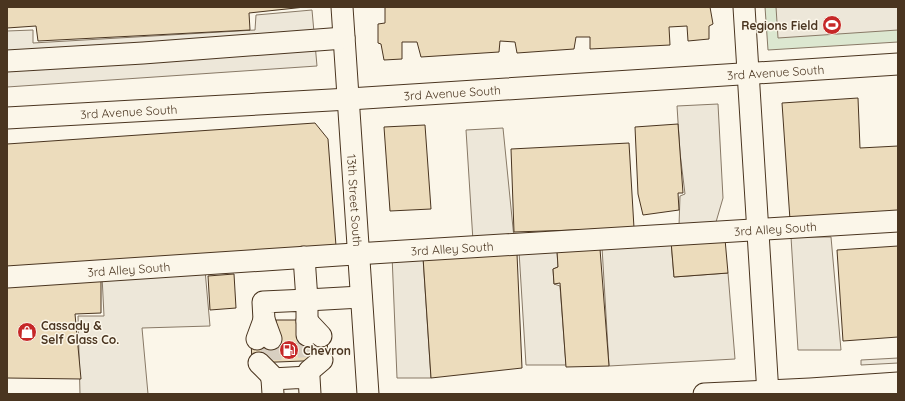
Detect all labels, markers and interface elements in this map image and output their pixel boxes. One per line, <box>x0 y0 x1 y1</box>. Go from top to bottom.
sports icon: Regions Field <box>821 14 843 36</box>
place label: Regions Field <box>741 18 818 33</box>
street label: 3rd Avenue South <box>727 61 825 82</box>
street label: 3rd Avenue South <box>403 82 501 103</box>
street label: 3rd Avenue South <box>80 101 178 121</box>
street label: 13th Street South <box>344 154 366 247</box>
street label: 3rd Alley South <box>734 218 817 238</box>
street label: 3rd Alley South <box>410 238 494 258</box>
street label: 3rd Alley South <box>87 259 171 279</box>
place label: Cassady & Self Glass Co. <box>41 318 119 347</box>
shop icon: Cassady & Self Glass Co. <box>16 321 38 343</box>
fuel station icon: Chevron <box>278 339 300 361</box>
place label: Chevron <box>303 343 351 358</box>

